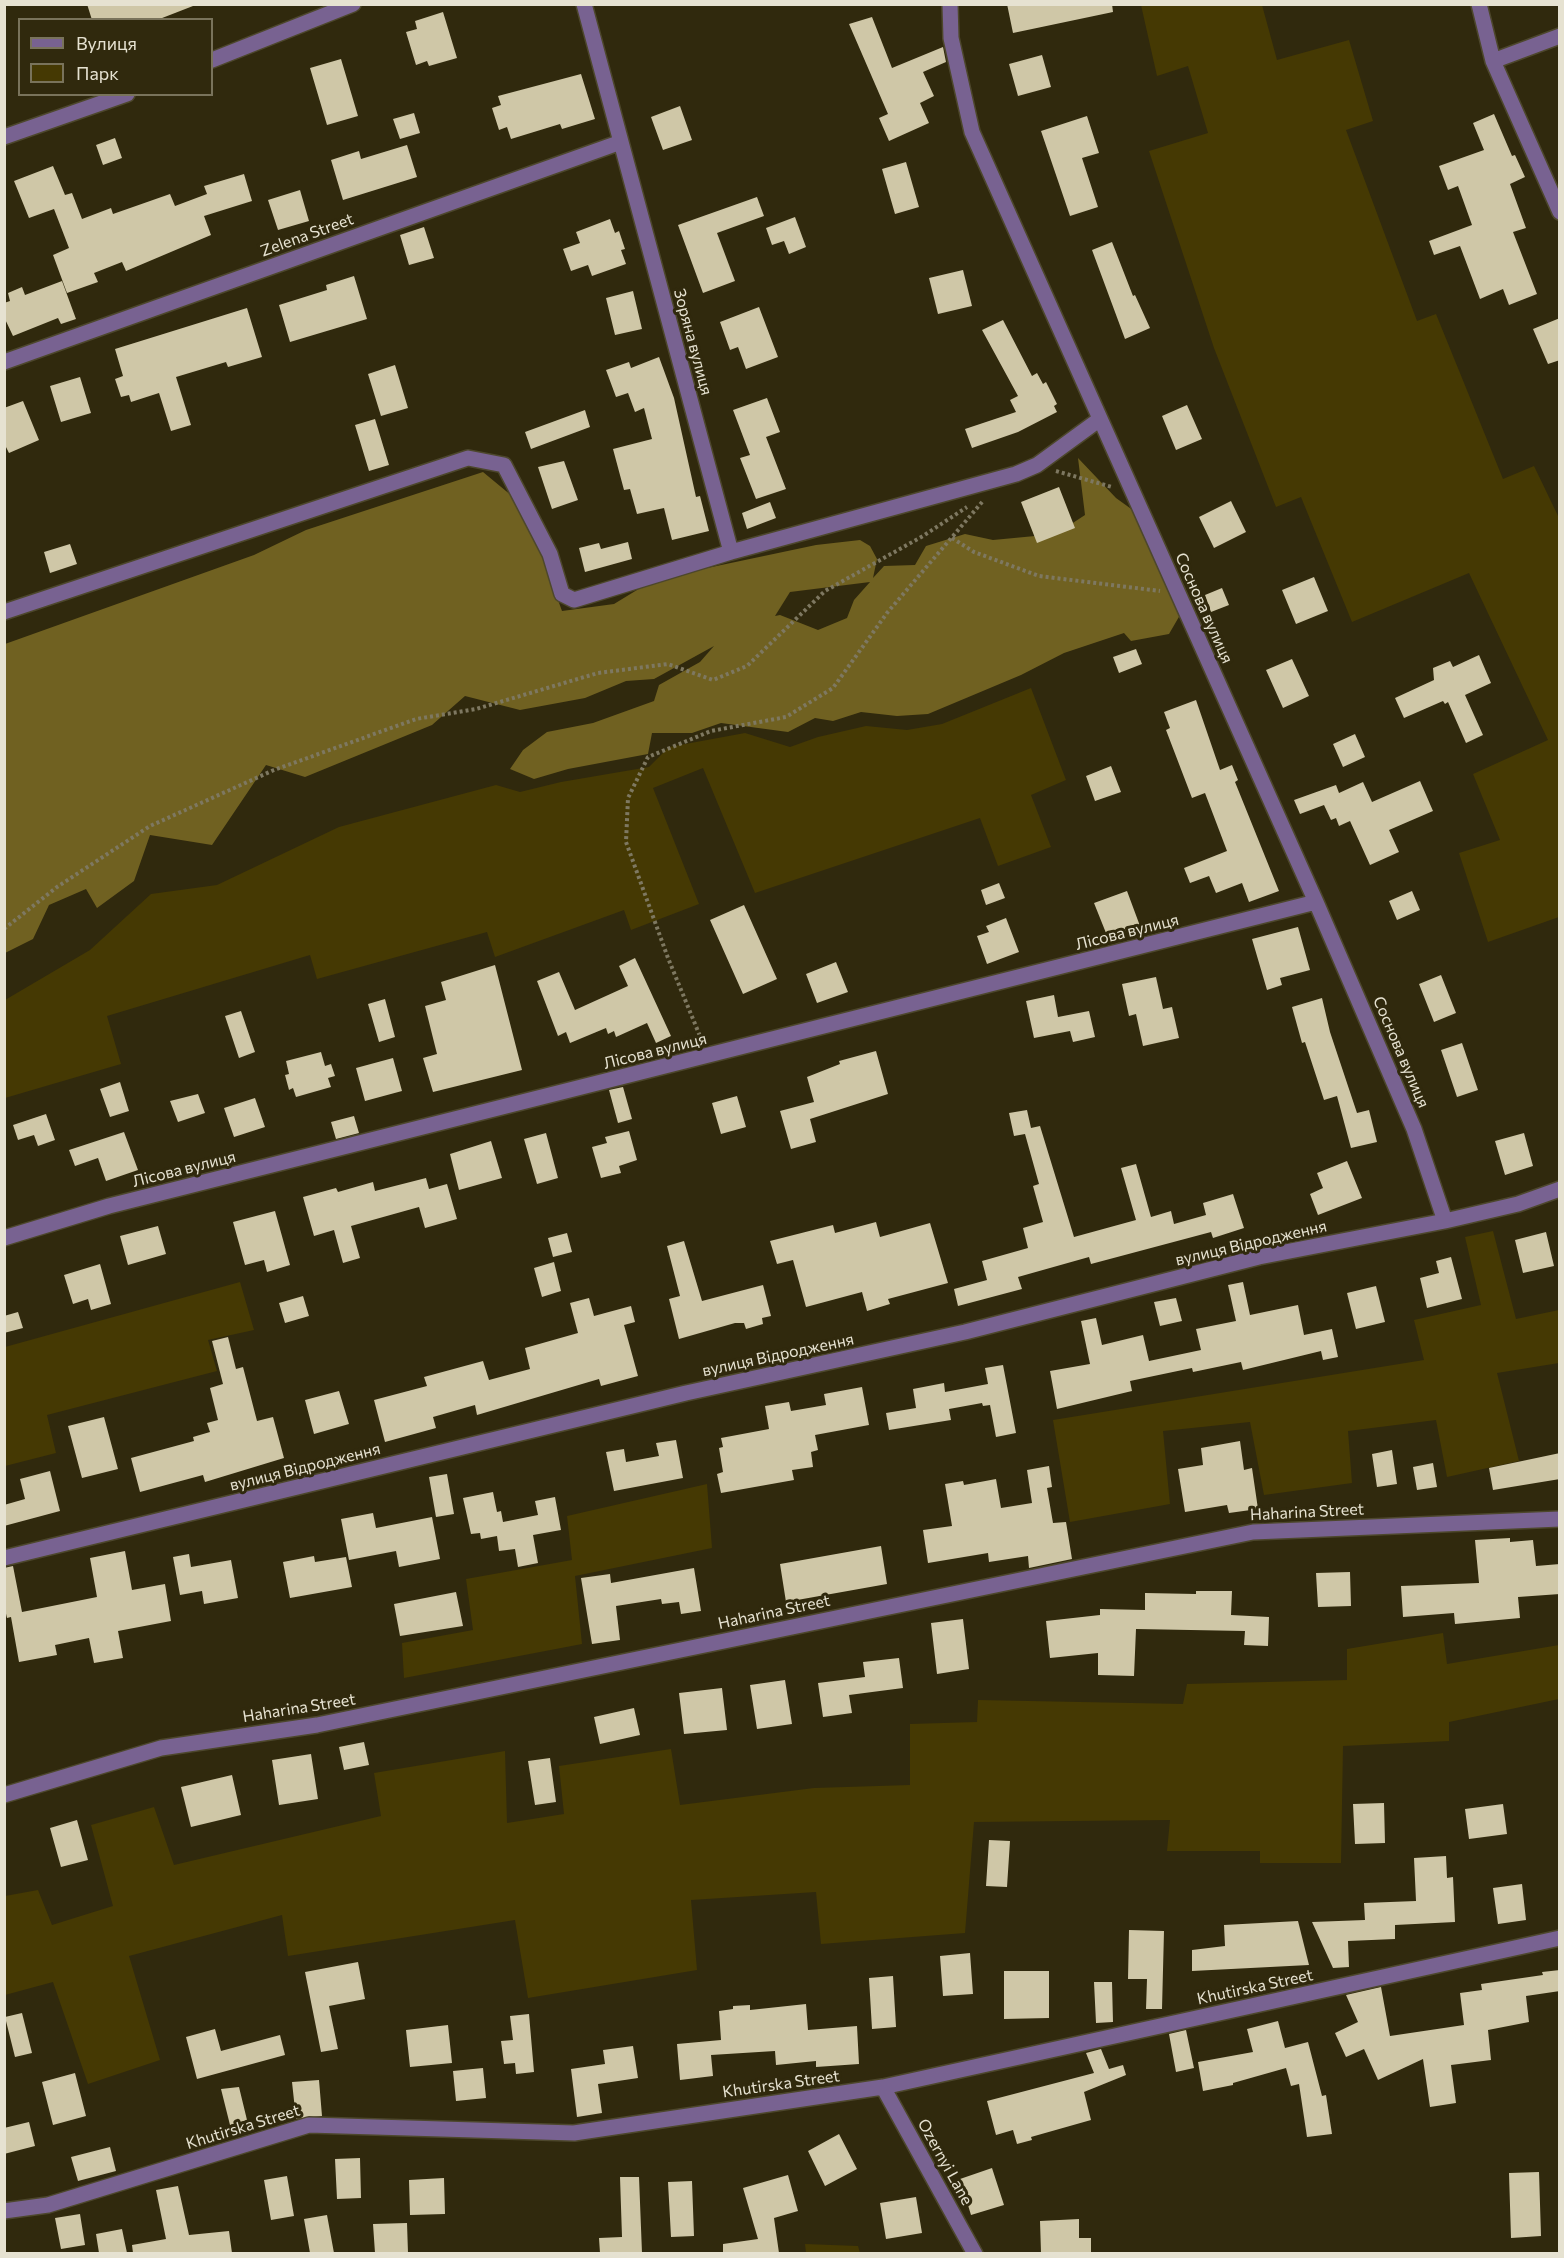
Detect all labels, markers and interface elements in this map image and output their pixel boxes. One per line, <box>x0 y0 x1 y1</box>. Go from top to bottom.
legend <box>18 18 213 96</box>
text: Вулиця <box>76 32 137 54</box>
text: Парк <box>76 62 119 84</box>
street label: Zelena Street <box>258 209 356 261</box>
street label: Зоряна вулиця <box>670 287 716 397</box>
street label: Соснова вулиця <box>1171 550 1237 666</box>
street label: Лісова вулиця <box>1073 910 1181 954</box>
street label: Соснова вулиця <box>1369 993 1433 1111</box>
street label: Лісова вулиця <box>601 1029 709 1073</box>
street label: Лісова вулиця <box>130 1147 238 1191</box>
street label: вулиця Відродження <box>1173 1216 1329 1270</box>
street label: вулиця Відродження <box>700 1330 856 1380</box>
street label: вулиця Відродження <box>228 1439 382 1495</box>
street label: Haharina Street <box>1249 1499 1365 1525</box>
street label: Haharina Street <box>716 1591 832 1633</box>
street label: Haharina Street <box>241 1690 357 1726</box>
street label: Khutirska Street <box>1195 1965 1315 2009</box>
street label: Khutirska Street <box>721 2066 841 2102</box>
street label: Khutirska Street <box>184 2101 302 2153</box>
street label: Ozernyi Lane <box>913 2116 977 2208</box>

